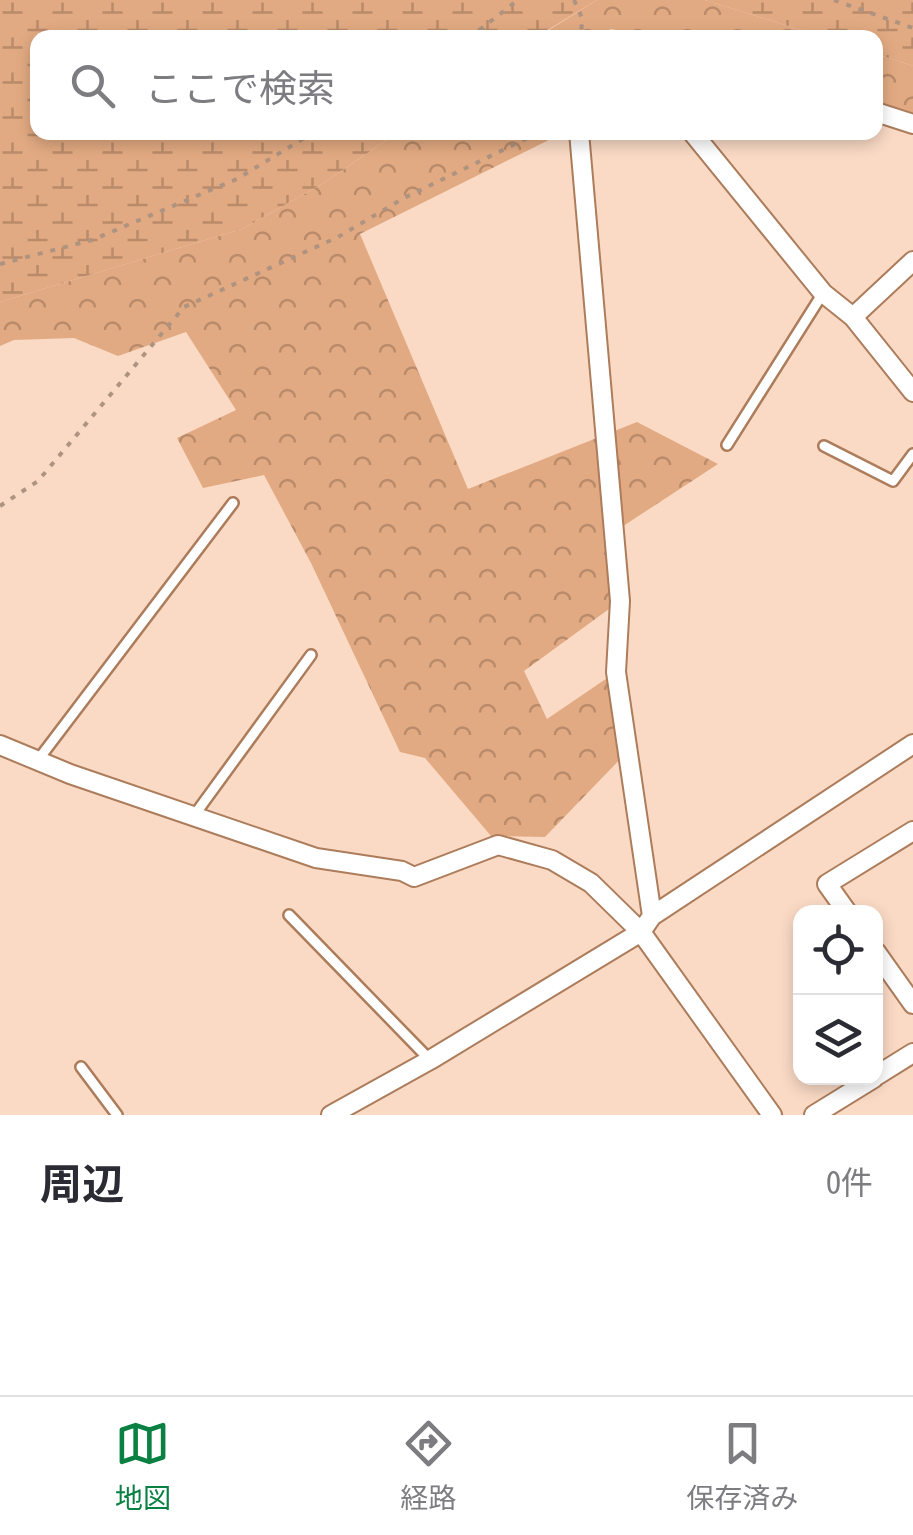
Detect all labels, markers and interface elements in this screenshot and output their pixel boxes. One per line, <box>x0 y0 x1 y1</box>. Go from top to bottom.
search box <box>30 30 883 140</box>
icon: search <box>65 58 120 113</box>
text: ここで検索 <box>145 67 335 110</box>
map controls <box>793 905 883 1085</box>
button: locate <box>793 905 883 995</box>
button: layers <box>793 995 883 1085</box>
text: 周辺 <box>40 1160 124 1208</box>
text: 0件 <box>826 1164 873 1201</box>
tab: 地図 <box>115 1416 171 1516</box>
tab: 経路 <box>400 1416 456 1516</box>
tab: 保存済み <box>686 1416 798 1516</box>

